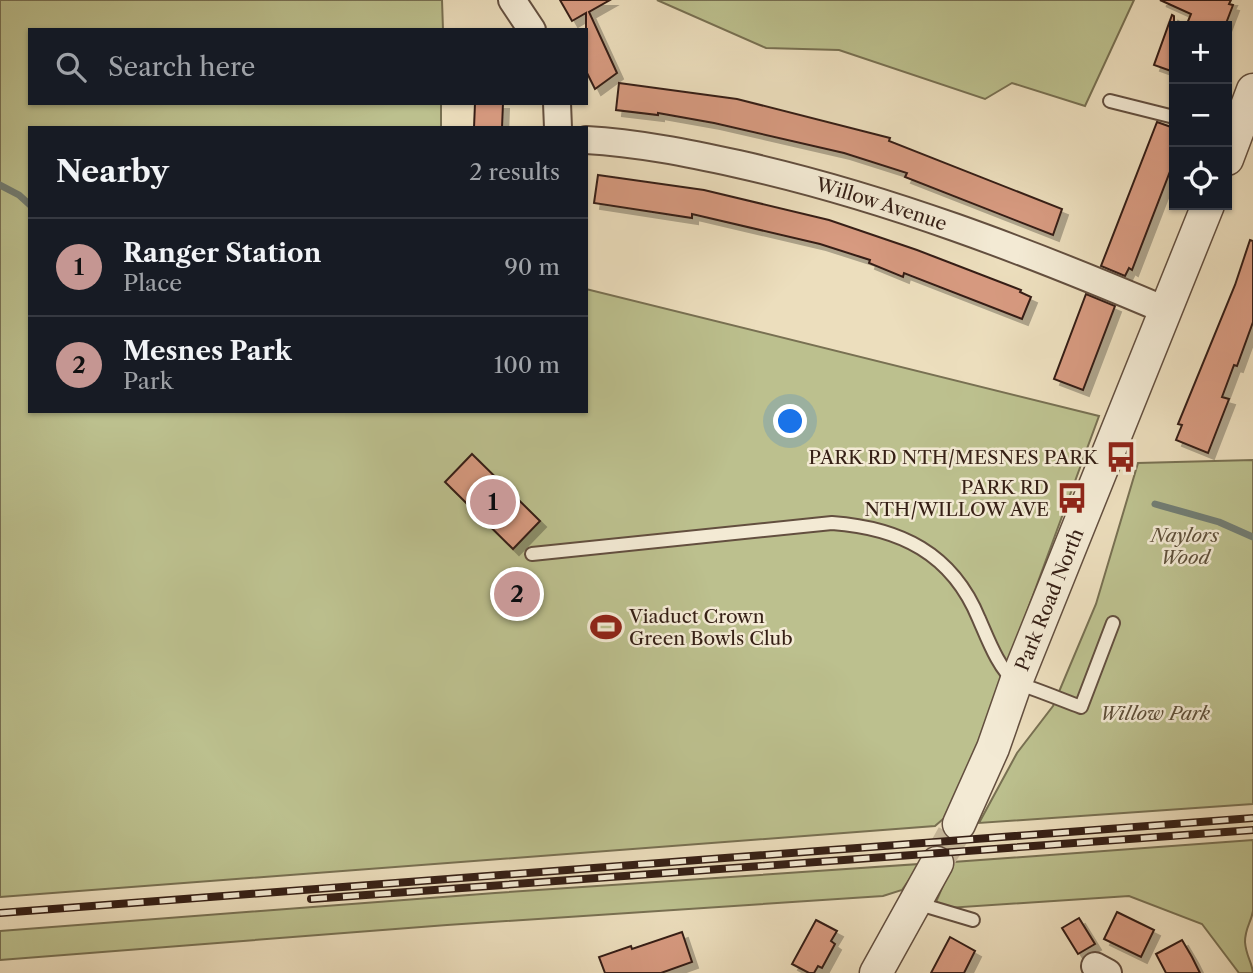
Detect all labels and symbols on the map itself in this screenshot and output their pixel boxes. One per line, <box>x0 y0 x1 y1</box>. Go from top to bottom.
street label: Willow Avenue <box>812 172 950 235</box>
your location <box>773 404 807 438</box>
bus stop icon: PARK RD NTH/MESNES PARK <box>1104 440 1138 474</box>
place label: PARK RD NTH/MESNES PARK <box>809 446 1099 469</box>
pin: 1 <box>470 476 516 528</box>
place label: PARK RD NTH/WILLOW AVE <box>864 476 1049 521</box>
bus stop icon: PARK RD NTH/WILLOW AVE <box>1055 481 1089 515</box>
park label: Naylors Wood <box>1149 524 1220 569</box>
street label: Park Road North <box>1010 525 1088 674</box>
pin: 2 <box>494 568 540 620</box>
place label: Viaduct Crown Green Bowls Club <box>628 605 793 650</box>
sports icon: Viaduct Crown Green Bowls Club <box>589 610 623 644</box>
park label: Willow Park <box>1100 702 1210 725</box>

